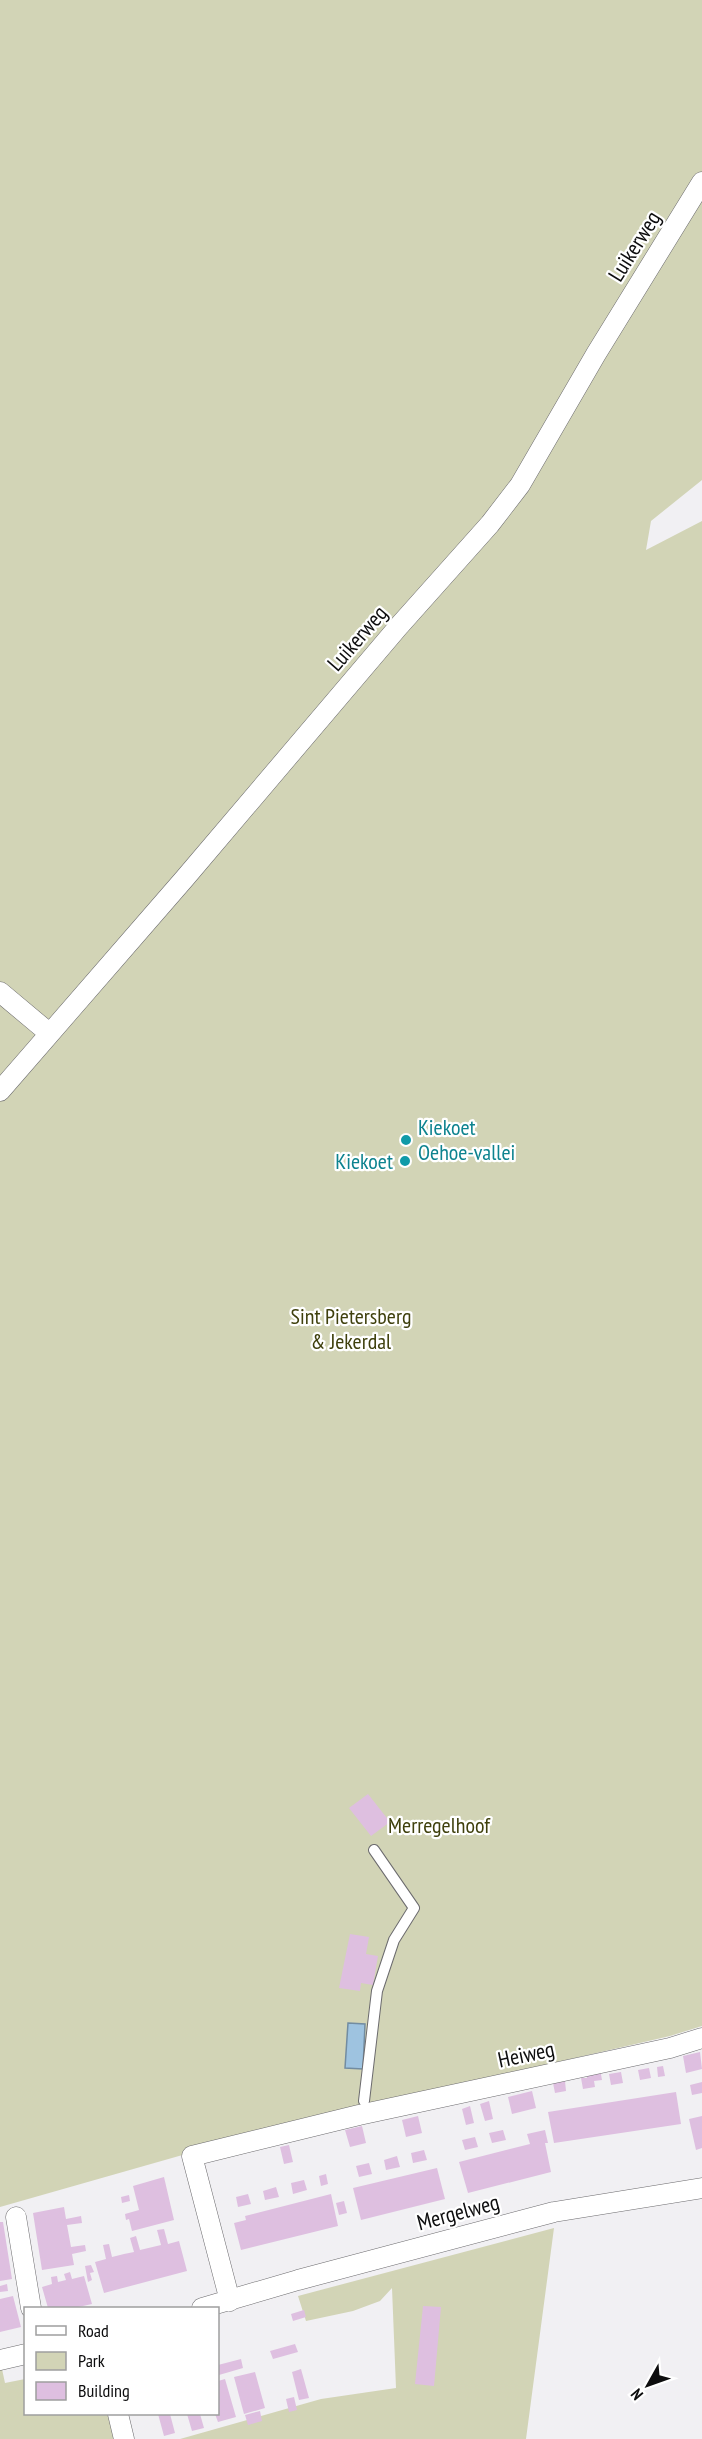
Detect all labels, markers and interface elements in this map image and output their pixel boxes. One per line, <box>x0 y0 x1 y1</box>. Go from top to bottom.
street label: Luikerweg <box>602 206 666 286</box>
street label: Luikerweg <box>321 599 393 677</box>
place label: Kiekoet Oehoe-vallei <box>418 1113 515 1166</box>
marker: Kiekoet Oehoe-vallei <box>399 1133 413 1147</box>
place label: Kiekoet <box>335 1147 393 1175</box>
marker: Kiekoet <box>398 1154 412 1168</box>
park label: Sint Pietersberg & Jekerdal <box>291 1302 411 1355</box>
park label: Merregelhoof <box>388 1811 491 1839</box>
street label: Heiweg <box>495 2034 557 2074</box>
street label: Mergelweg <box>414 2188 502 2236</box>
legend <box>24 2307 219 2415</box>
text: Road <box>78 2319 109 2342</box>
text: Park <box>78 2349 105 2372</box>
north arrow <box>618 2355 678 2415</box>
text: Building <box>78 2379 130 2402</box>
text: N <box>626 2385 647 2404</box>

